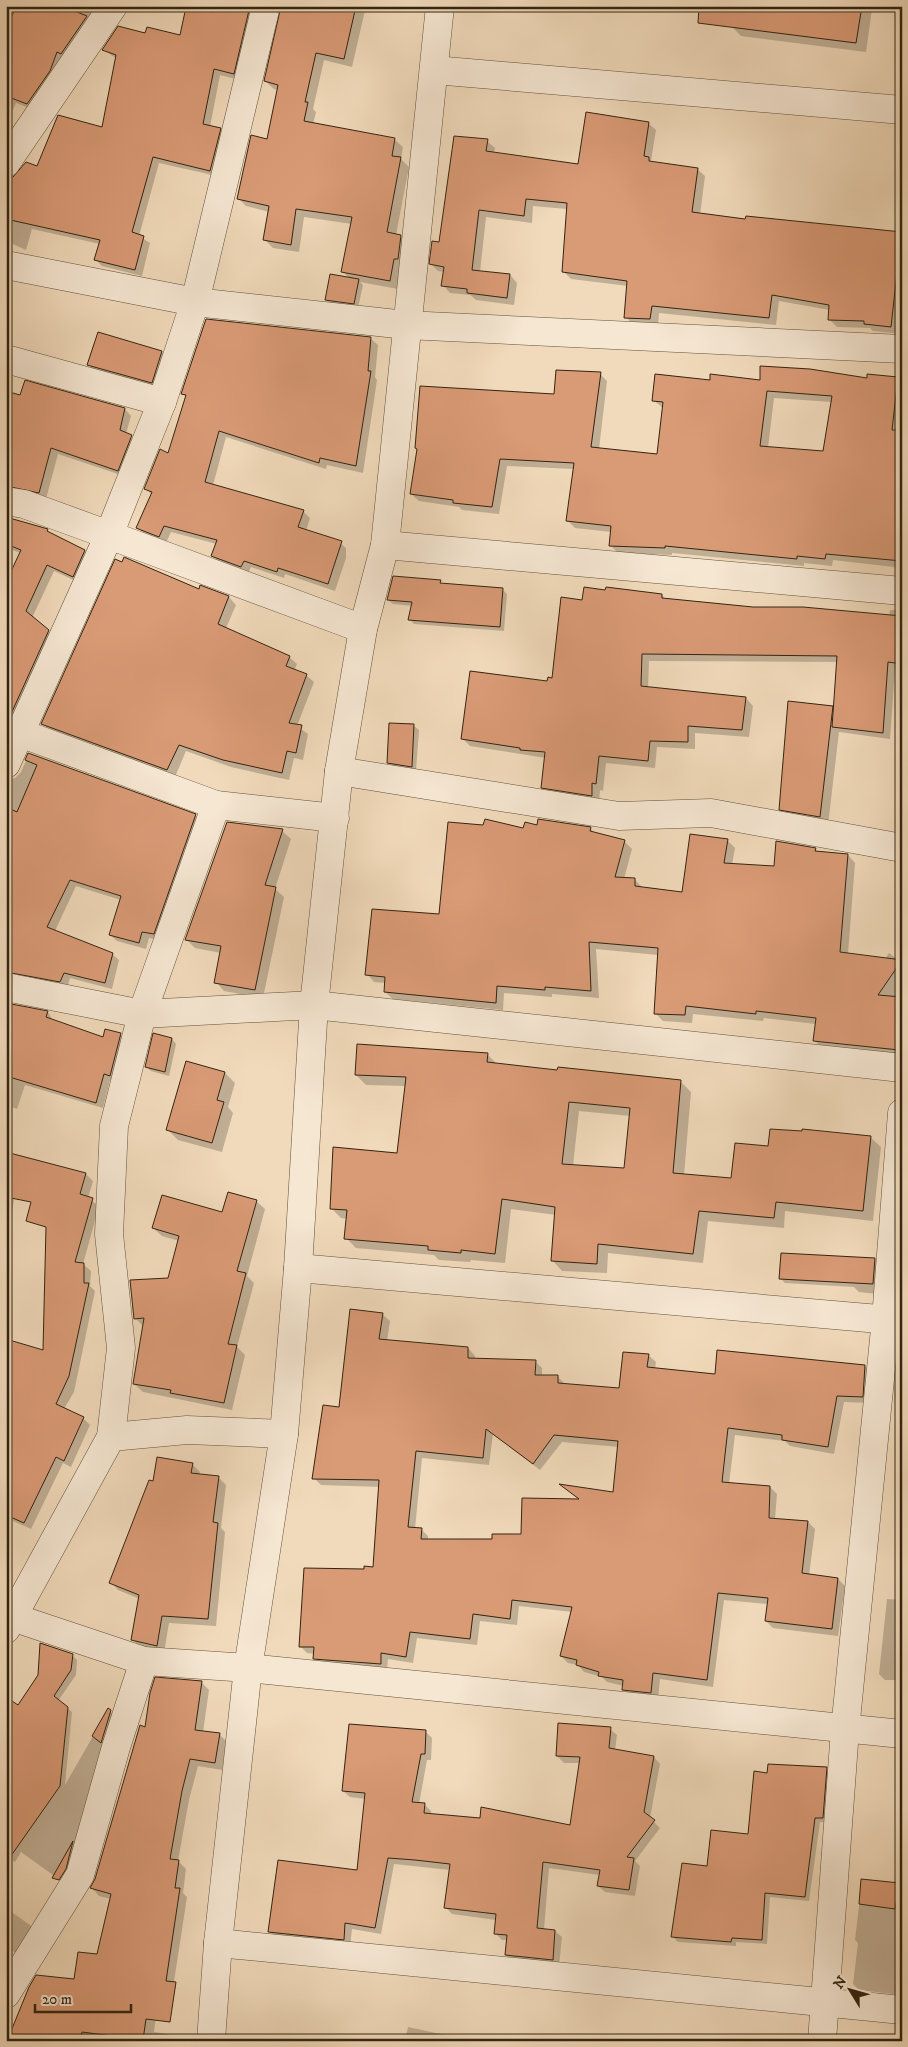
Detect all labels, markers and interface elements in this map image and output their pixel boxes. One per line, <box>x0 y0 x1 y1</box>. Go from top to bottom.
north arrow <box>826 1964 876 2014</box>
text: N <box>830 1972 851 1993</box>
scale bar <box>35 1982 131 2014</box>
text: 20 m <box>42 1990 72 2009</box>

